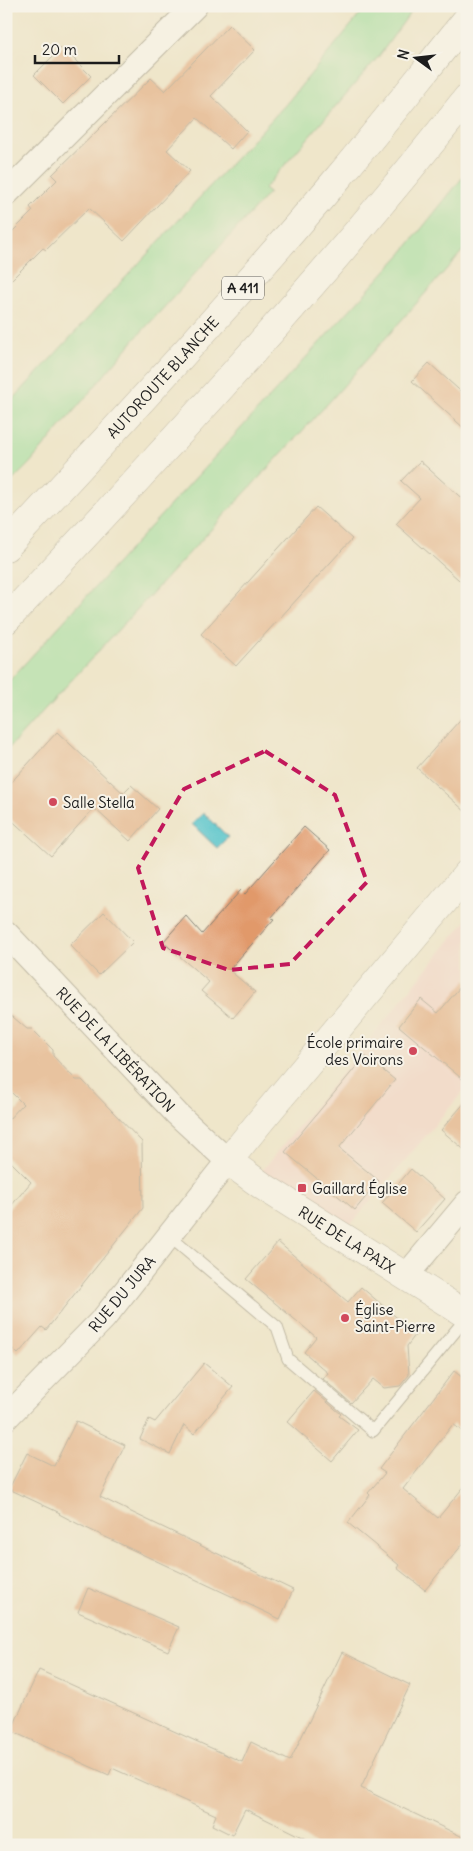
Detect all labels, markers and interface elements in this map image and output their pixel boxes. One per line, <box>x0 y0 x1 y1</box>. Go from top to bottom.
scale bar <box>35 32 119 64</box>
north arrow <box>390 32 440 82</box>
text: 20 m <box>42 40 77 59</box>
text: N <box>393 48 413 62</box>
road number: A 411 <box>222 276 264 300</box>
street label: AUTOROUTE BLANCHE <box>102 312 223 442</box>
place label: Salle Stella <box>63 793 135 812</box>
marker: Salle Stella <box>47 796 59 808</box>
street label: RUE DE LA LIBÉRATION <box>52 983 179 1116</box>
place label: École primaire des Voirons <box>307 1033 403 1069</box>
marker: École primaire des Voirons <box>407 1045 419 1057</box>
place label: Gaillard Église <box>312 1179 407 1198</box>
marker: Gaillard Église <box>296 1182 308 1194</box>
street label: RUE DE LA PAIX <box>295 1202 399 1277</box>
street label: RUE DU JURA <box>85 1252 160 1336</box>
place label: Église Saint-Pierre <box>355 1300 435 1336</box>
marker: Église Saint-Pierre <box>339 1312 351 1324</box>

